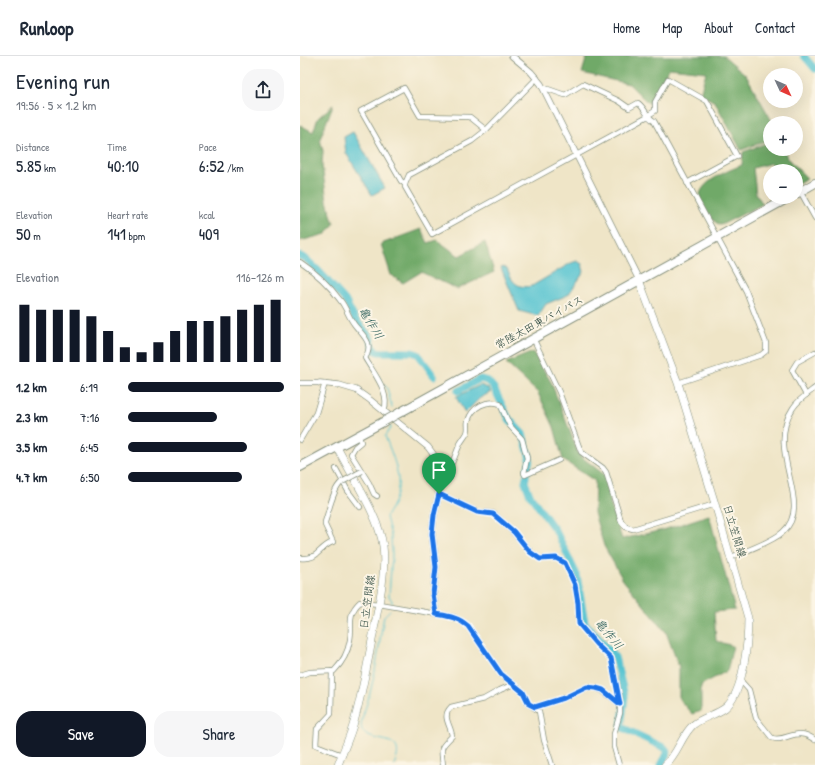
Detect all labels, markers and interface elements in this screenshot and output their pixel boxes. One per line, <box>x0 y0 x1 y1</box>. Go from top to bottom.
text: Runloop <box>20 15 73 41</box>
text: Home <box>613 18 640 37</box>
text: Map <box>662 18 682 37</box>
text: About <box>704 18 733 37</box>
text: Contact <box>755 18 795 37</box>
text: Evening run <box>16 66 110 96</box>
north arrow <box>763 68 803 108</box>
map controls <box>763 68 803 204</box>
button: share <box>242 69 284 111</box>
text: 19:56 · 5 × 1.2 km <box>16 96 96 114</box>
button: + <box>763 116 803 156</box>
text: Distance <box>16 140 50 154</box>
text: Time <box>107 140 127 154</box>
text: Pace <box>199 140 217 154</box>
text: 5.85 <box>16 154 41 177</box>
text: 40:10 <box>107 154 139 177</box>
text: 6:52 <box>199 154 225 177</box>
text: km <box>41 161 56 175</box>
text: /km <box>225 161 244 175</box>
button: − <box>763 164 803 204</box>
text: Elevation <box>16 208 53 222</box>
text: Heart rate <box>107 208 148 222</box>
text: kcal <box>199 208 215 222</box>
text: 50 <box>16 222 31 245</box>
text: 141 <box>107 222 126 245</box>
text: 409 <box>199 222 219 245</box>
text: m <box>31 229 41 243</box>
text: bpm <box>126 229 145 243</box>
text: Elevation <box>16 268 59 286</box>
text: 116–126 m <box>236 268 284 286</box>
street label: 常陸太田東バイパス <box>492 292 586 352</box>
water label: 亀作川 <box>355 303 388 343</box>
text: 1.2 km <box>16 378 47 396</box>
text: 6:19 <box>80 378 98 396</box>
text: 2.3 km <box>16 408 48 426</box>
text: 7:16 <box>80 408 99 426</box>
text: 3.5 km <box>16 438 47 456</box>
text: 6:45 <box>80 438 99 456</box>
pin <box>422 453 456 494</box>
icon: arrive <box>428 459 450 481</box>
text: 4.7 km <box>16 468 47 486</box>
text: 6:50 <box>80 468 100 486</box>
street label: 日立笠間線 <box>720 503 750 559</box>
street label: 日立笠間線 <box>356 574 378 630</box>
water label: 亀作川 <box>591 614 627 653</box>
button: Save <box>16 711 146 757</box>
button: Share <box>154 711 284 757</box>

